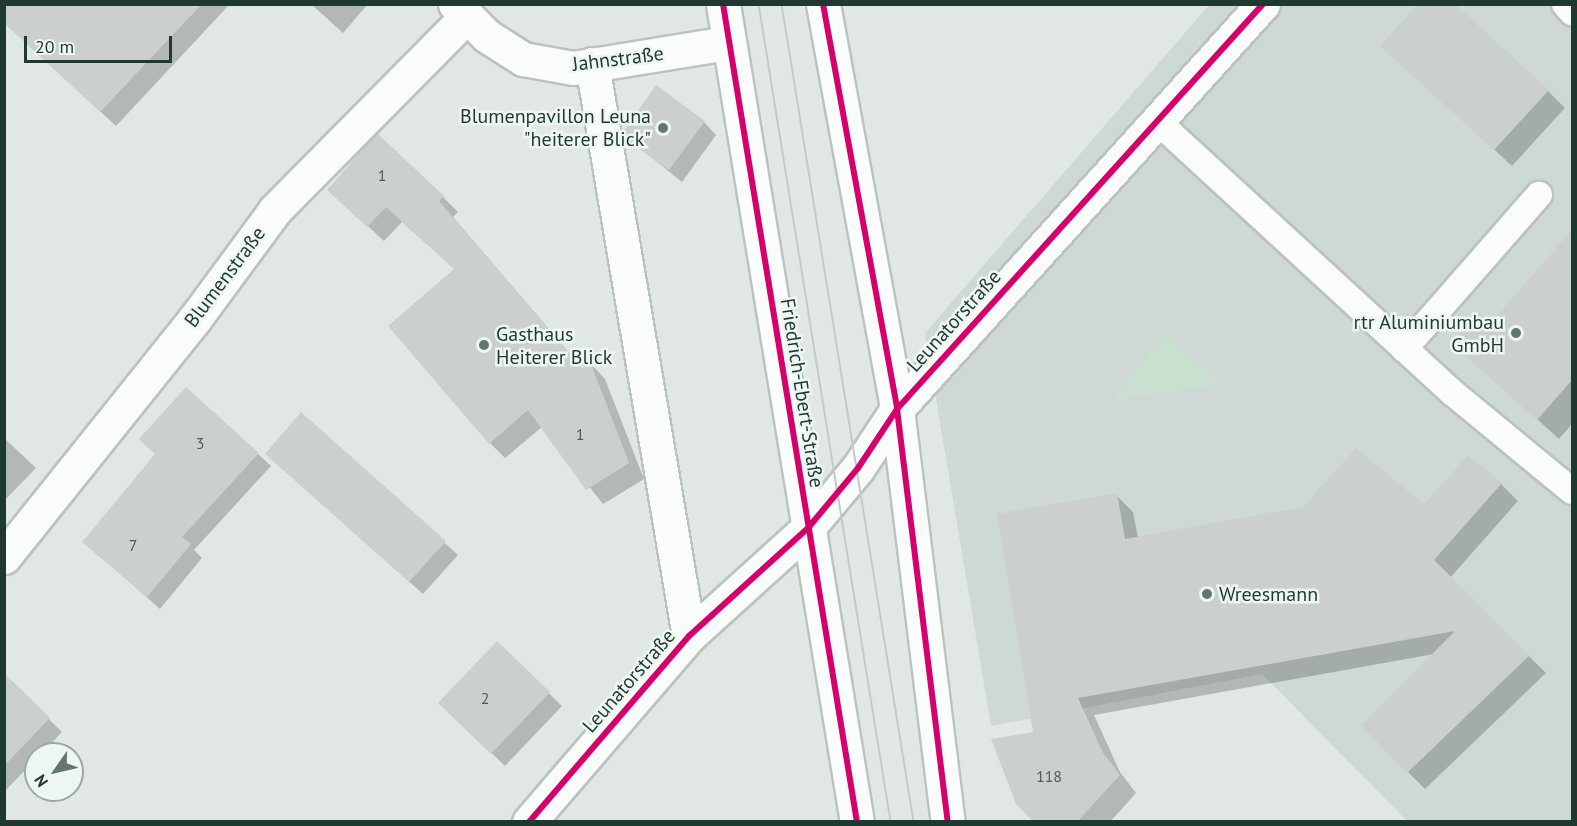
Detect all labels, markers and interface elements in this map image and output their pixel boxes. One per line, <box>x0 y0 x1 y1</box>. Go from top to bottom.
scale bar <box>27 24 176 62</box>
text: 20 m <box>35 35 74 58</box>
street label: Jahnstraße <box>571 42 665 76</box>
place label: Blumenpavillon Leuna "heiterer Blick" <box>460 104 651 151</box>
marker: Blumenpavillon Leuna "heiterer Blick" <box>656 121 670 135</box>
house number: 1 <box>378 165 386 185</box>
street label: Blumenstraße <box>179 222 271 332</box>
street label: Leunatorstraße <box>902 265 1006 377</box>
street label: Friedrich-Ebert-Straße <box>775 297 829 489</box>
place label: rtr Aluminiumbau GmbH <box>1353 310 1504 357</box>
place label: Gasthaus Heiterer Blick <box>496 322 612 369</box>
marker: rtr Aluminiumbau GmbH <box>1509 326 1523 340</box>
marker: Gasthaus Heiterer Blick <box>477 338 491 352</box>
house number: 1 <box>576 424 584 444</box>
house number: 3 <box>196 433 204 453</box>
house number: 7 <box>129 535 137 555</box>
place label: Wreesmann <box>1219 582 1318 606</box>
marker: Wreesmann <box>1200 587 1214 601</box>
street label: Leunatorstraße <box>578 624 680 738</box>
house number: 2 <box>481 688 489 708</box>
north arrow <box>24 742 84 802</box>
house number: 118 <box>1036 766 1062 786</box>
text: N <box>30 771 52 791</box>

